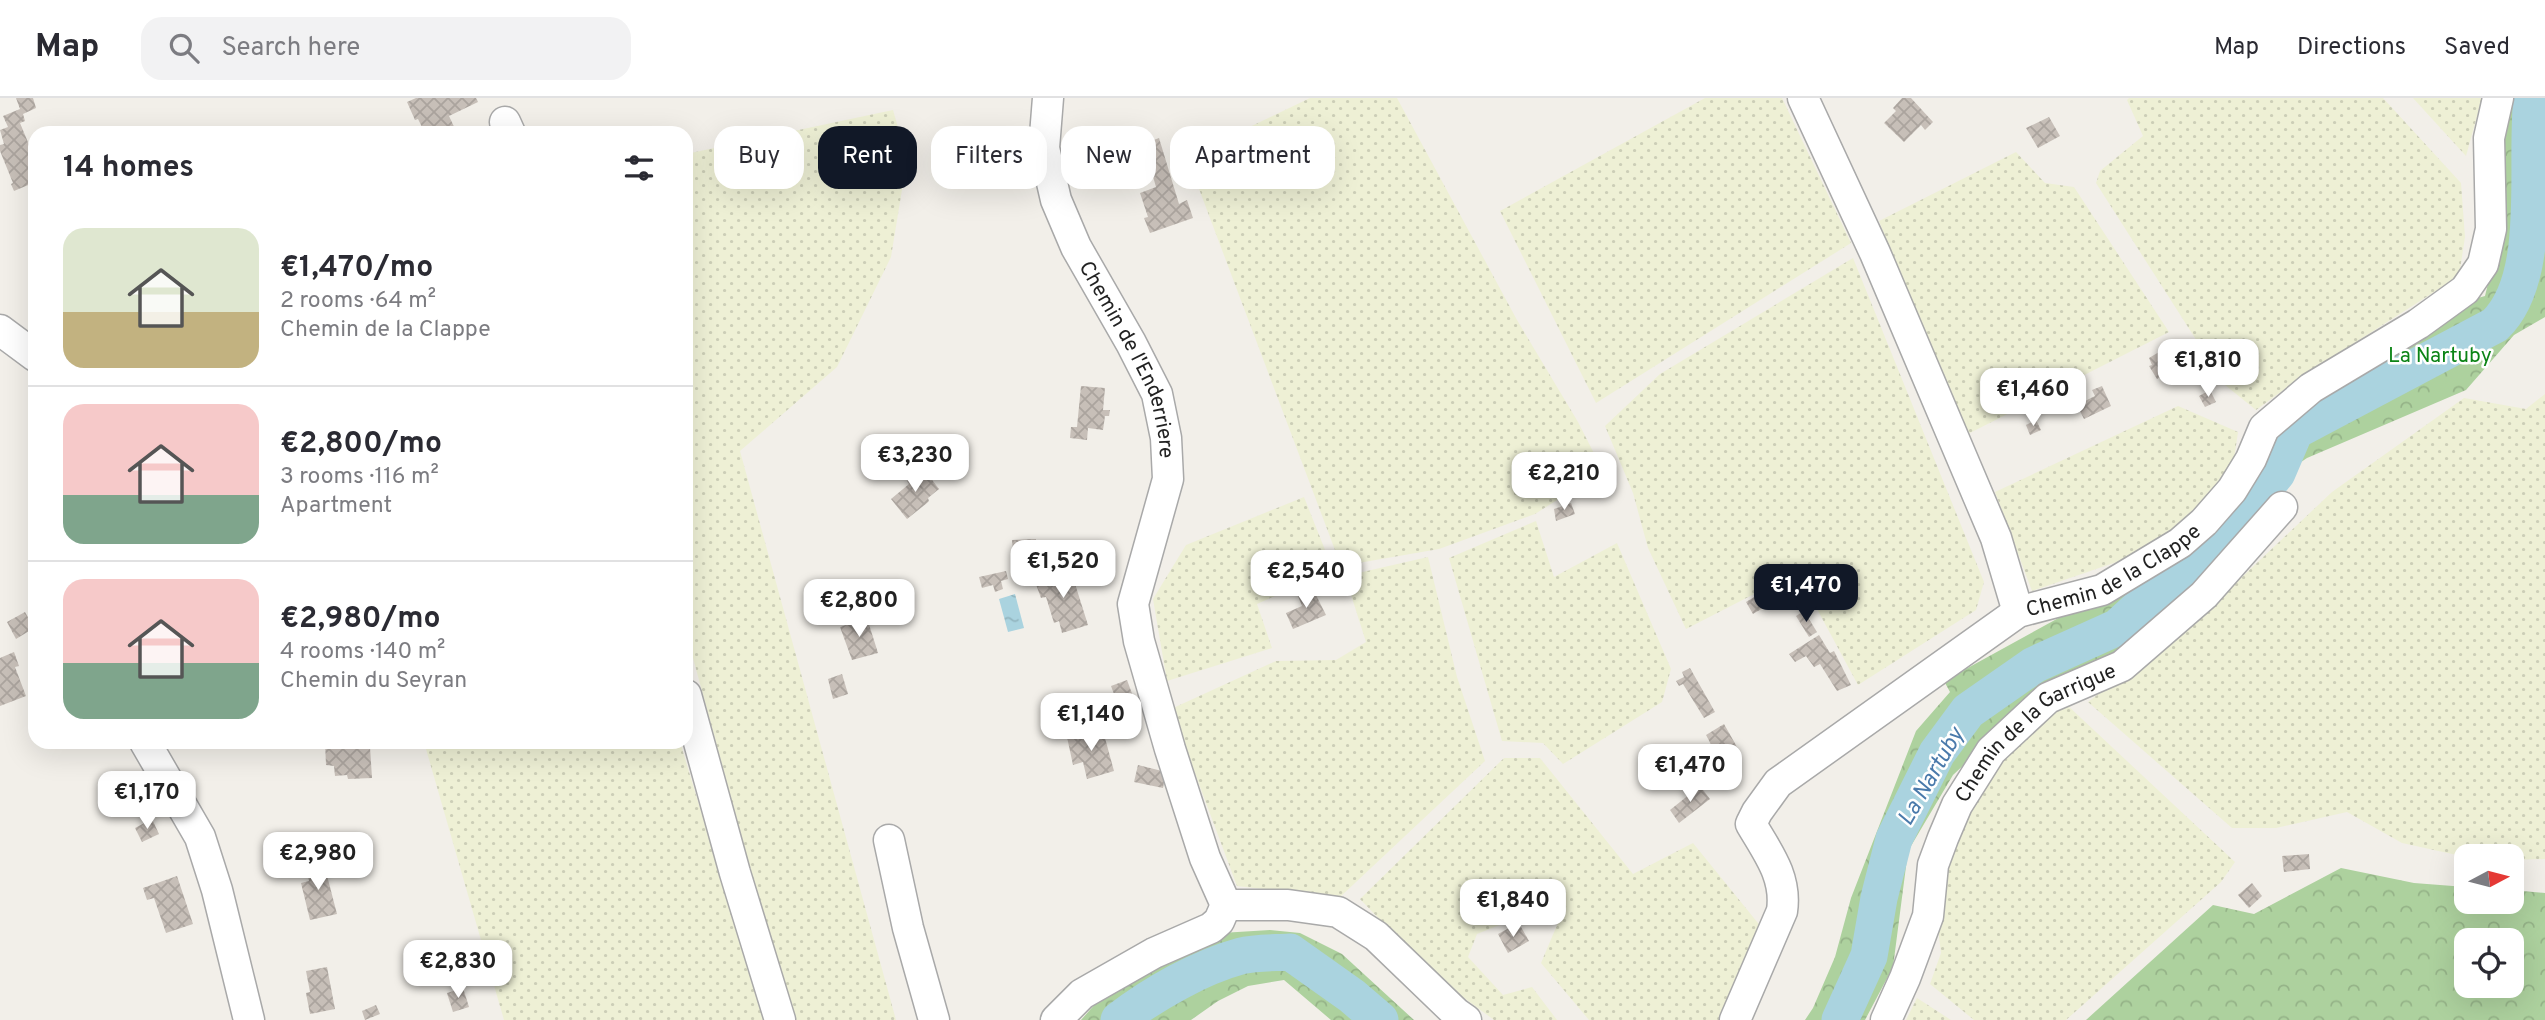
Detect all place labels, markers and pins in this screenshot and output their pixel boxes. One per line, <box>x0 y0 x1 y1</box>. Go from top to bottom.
pin: €1,810 <box>2151 340 2265 399</box>
pin: €1,460 <box>1976 368 2090 428</box>
pin: €3,230 <box>858 434 972 494</box>
pin: €2,210 <box>1507 452 1621 512</box>
pin: €1,520 <box>1006 540 1120 600</box>
pin: €2,540 <box>1249 550 1363 610</box>
pin: €1,470 <box>1749 564 1863 624</box>
pin: €2,800 <box>802 580 916 639</box>
pin: €1,140 <box>1034 694 1148 753</box>
pin: €1,470 <box>1633 744 1747 804</box>
pin: €1,170 <box>90 772 204 831</box>
pin: €2,980 <box>261 832 375 892</box>
pin: €1,840 <box>1456 880 1570 939</box>
pin: €2,830 <box>401 940 515 1000</box>

